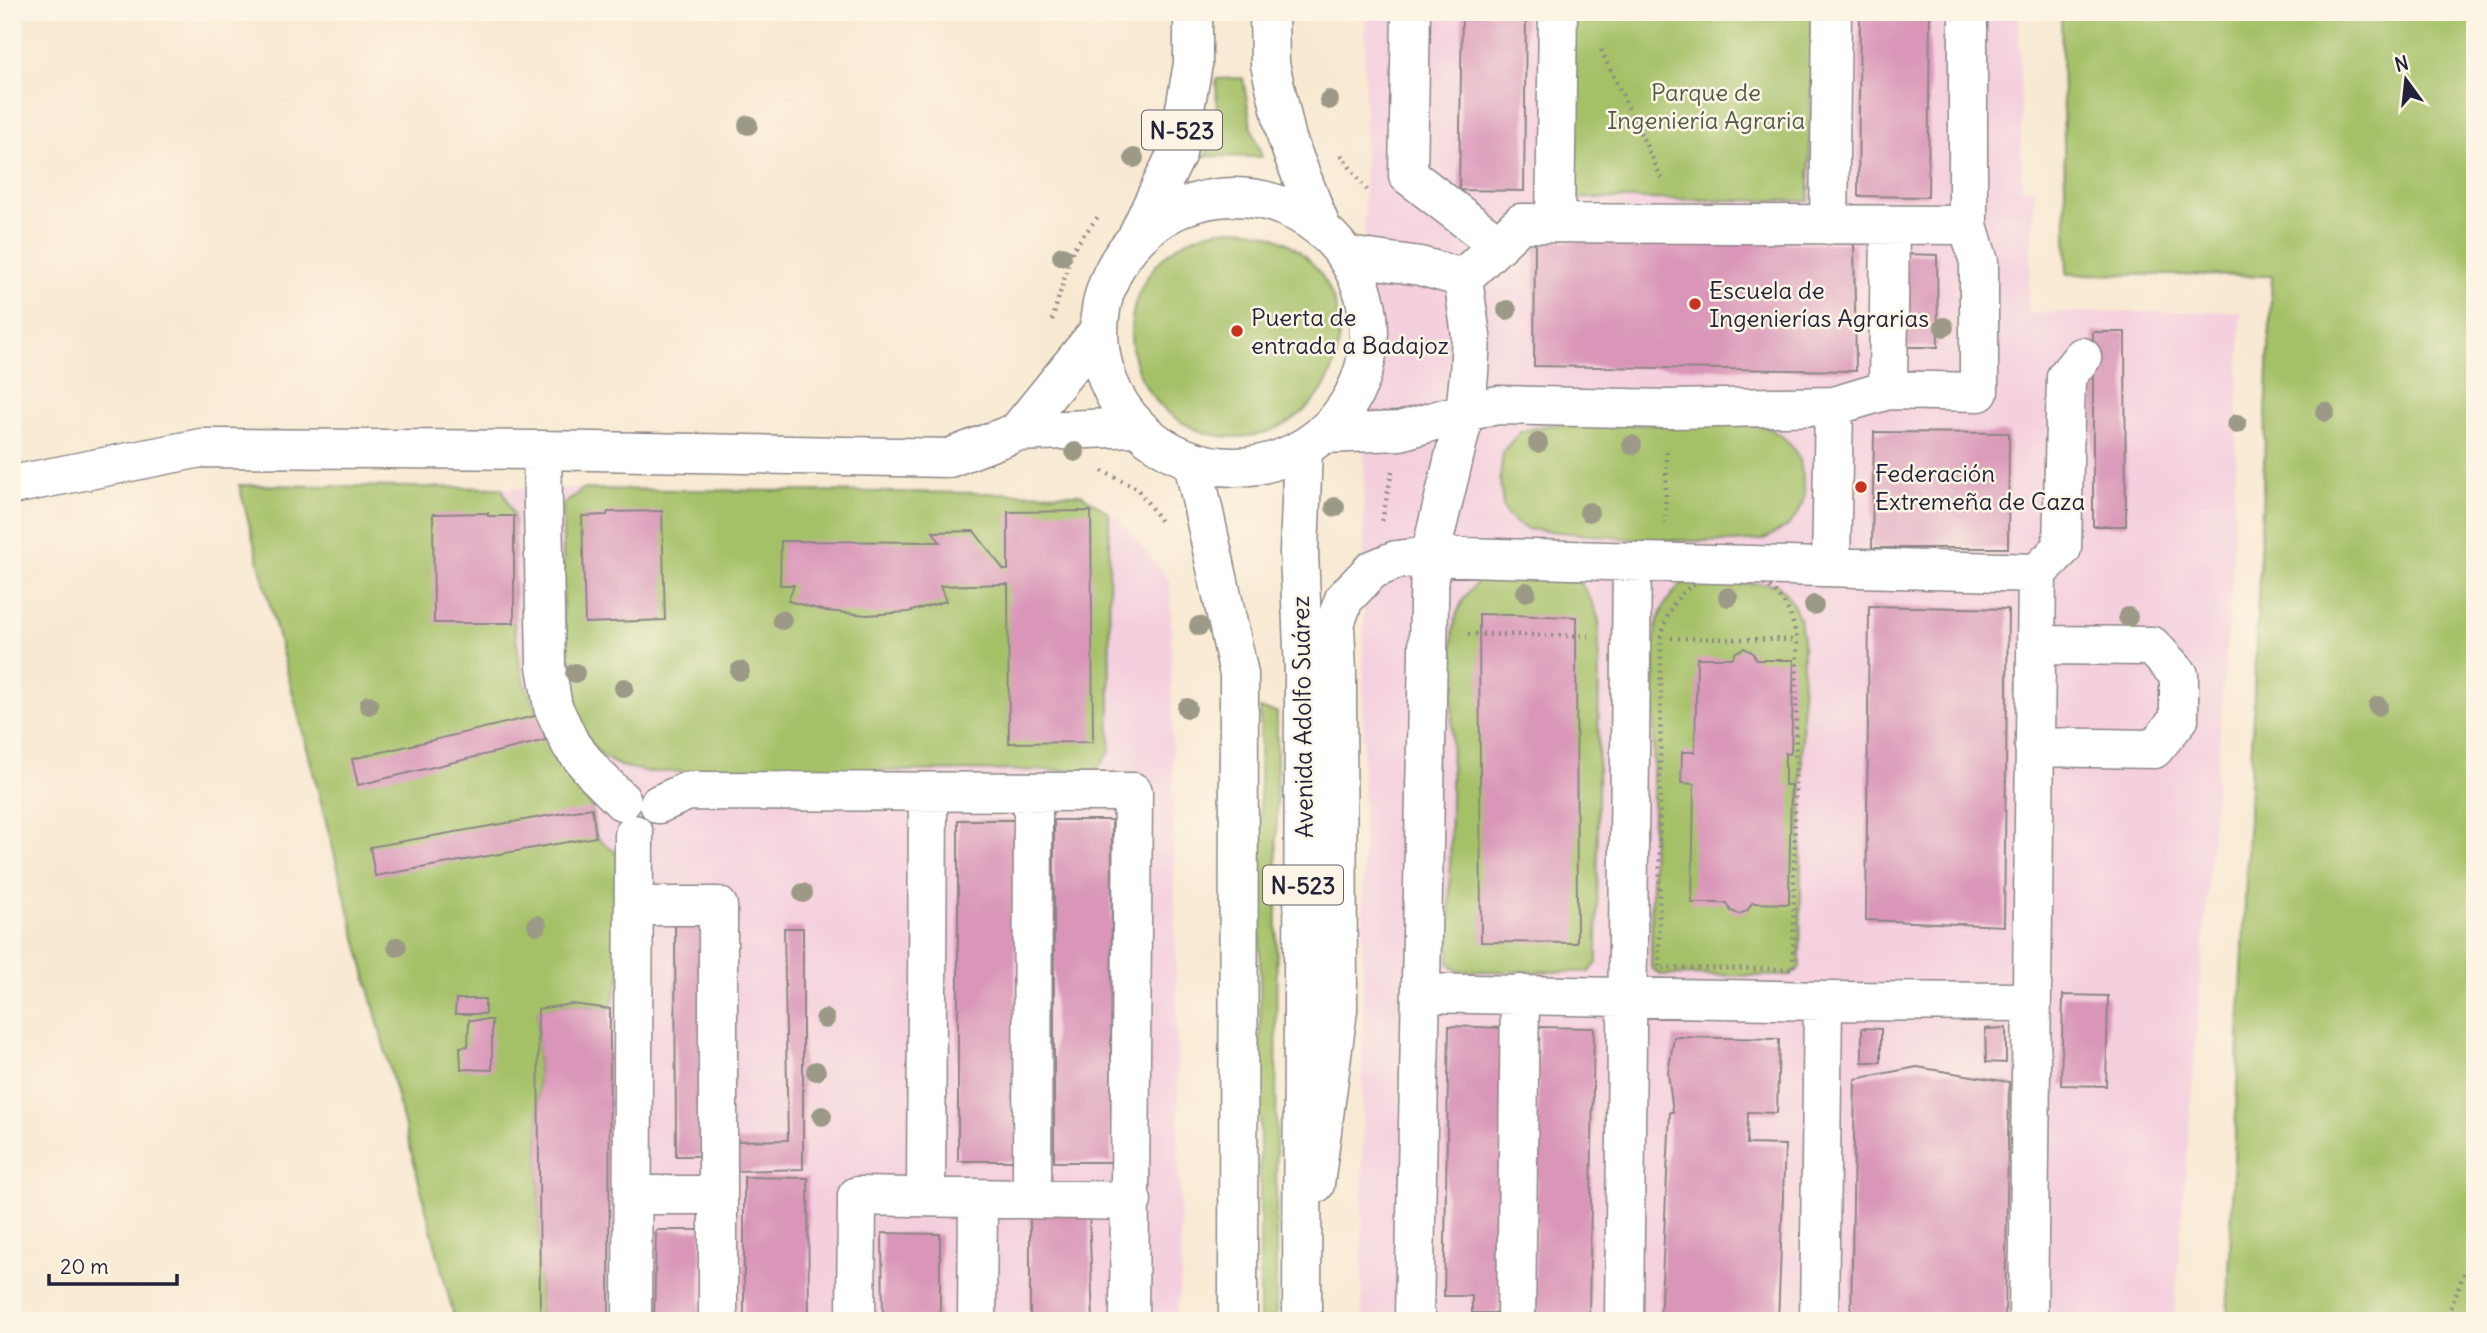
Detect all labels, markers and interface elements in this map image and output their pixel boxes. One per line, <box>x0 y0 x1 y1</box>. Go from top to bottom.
north arrow <box>2372 46 2442 116</box>
text: N <box>2392 50 2411 77</box>
park label: Parque de Ingeniería Agraria <box>1607 77 1805 135</box>
road number: N-523 <box>1142 111 1222 150</box>
place label: Escuela de Ingenierías Agrarias <box>1709 275 1929 333</box>
marker: Escuela de Ingenierías Agrarias <box>1687 296 1703 312</box>
place label: Puerta de entrada a Badajoz <box>1251 302 1449 360</box>
marker: Puerta de entrada a Badajoz <box>1229 323 1245 339</box>
place label: Federación Extremeña de Caza <box>1875 458 2085 516</box>
marker: Federación Extremeña de Caza <box>1853 479 1869 495</box>
street label: Avenida Adolfo Suárez <box>1285 596 1319 838</box>
road number: N-523 <box>1263 866 1343 904</box>
scale bar <box>49 1242 177 1286</box>
text: 20 m <box>60 1253 109 1280</box>

